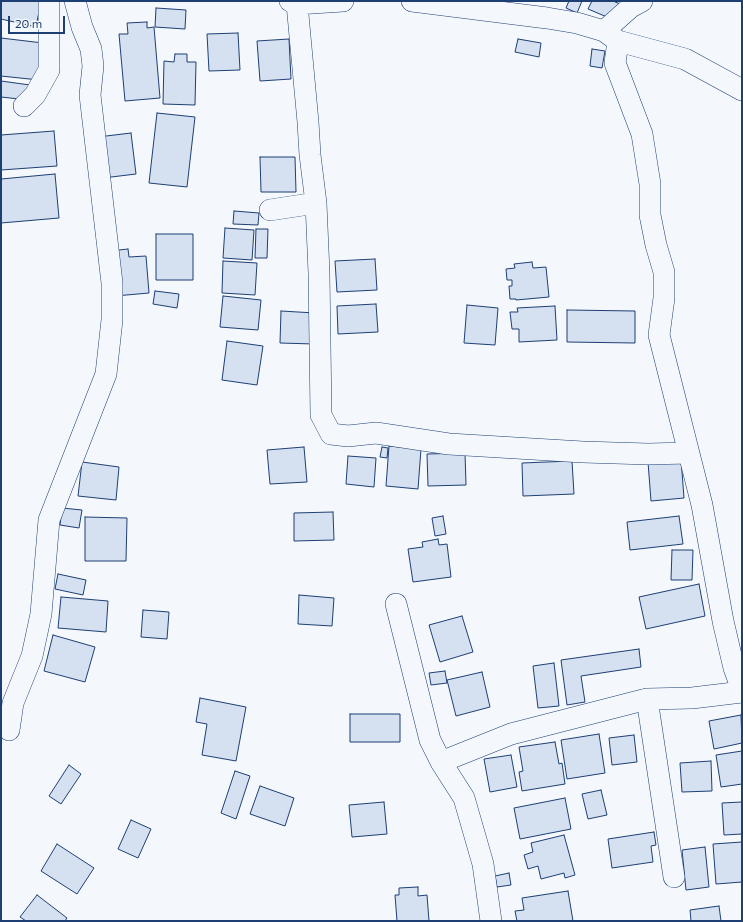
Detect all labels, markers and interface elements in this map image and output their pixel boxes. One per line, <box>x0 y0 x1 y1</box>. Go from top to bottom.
scale bar <box>10 8 67 34</box>
text: 20 m <box>15 16 42 30</box>

